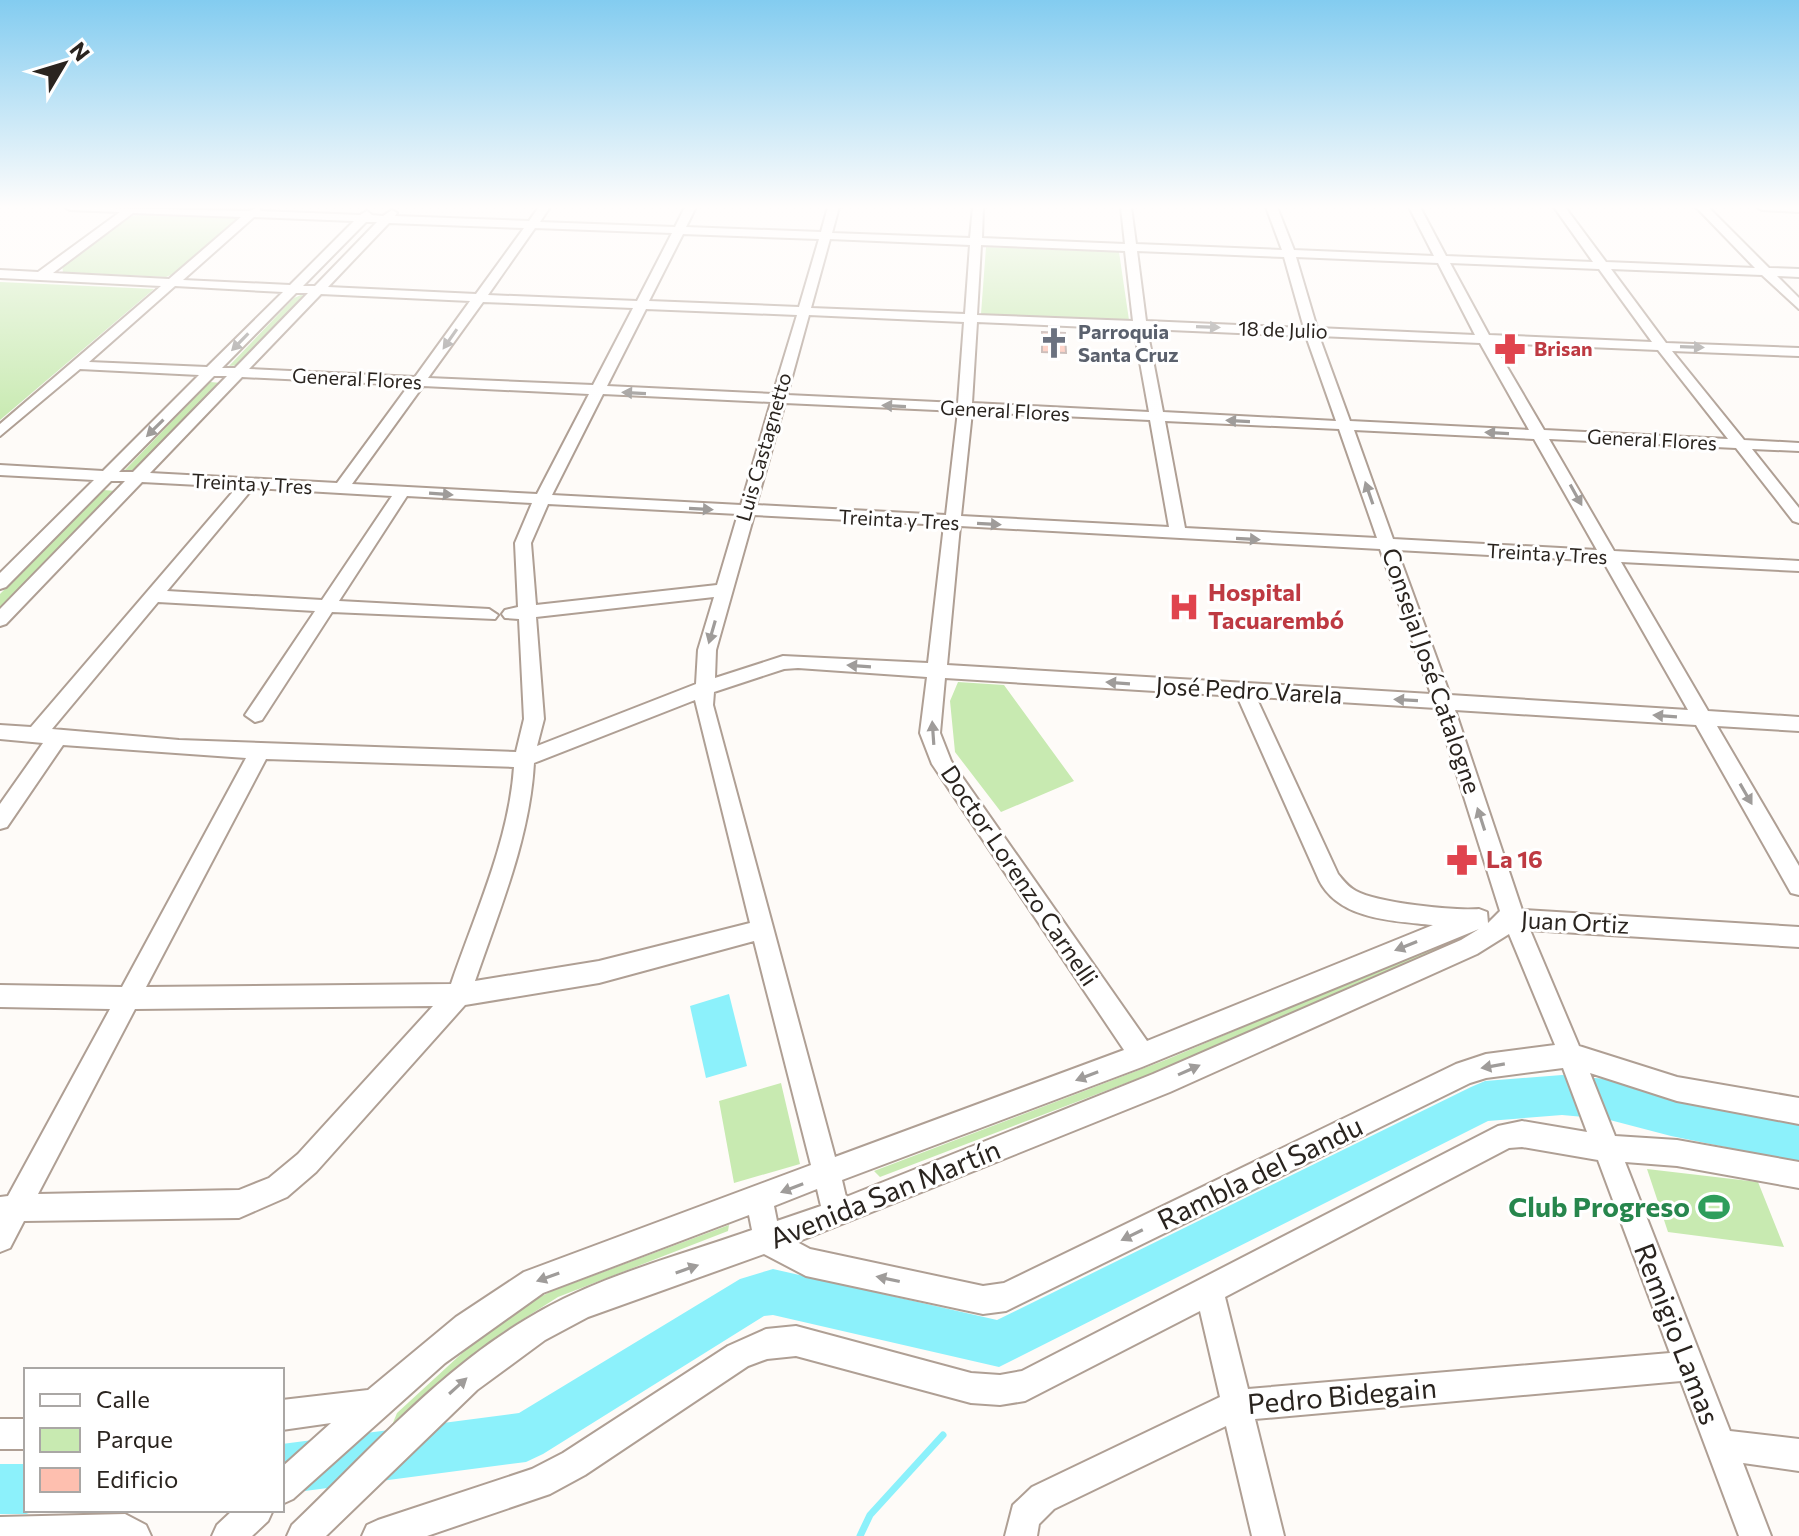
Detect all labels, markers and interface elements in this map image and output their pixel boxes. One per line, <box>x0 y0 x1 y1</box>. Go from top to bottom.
north arrow <box>24 24 104 104</box>
text: N <box>64 37 96 66</box>
street label: 18 de Julio <box>1238 315 1328 343</box>
place label: Parroquia Santa Cruz <box>1078 319 1179 366</box>
one-way arrow <box>1196 321 1221 334</box>
church icon: Parroquia Santa Cruz <box>1037 326 1071 360</box>
one-way arrow <box>443 328 458 349</box>
one-way arrow <box>231 332 250 351</box>
pharmacy icon: Brisan <box>1493 332 1527 366</box>
place label: Brisan <box>1534 336 1593 360</box>
one-way arrow <box>1680 341 1705 354</box>
street label: General Flores <box>291 363 423 393</box>
street label: Luis Castagnetto <box>730 370 796 524</box>
one-way arrow <box>621 386 646 399</box>
street label: General Flores <box>939 395 1071 425</box>
one-way arrow <box>881 399 906 412</box>
one-way arrow <box>1225 414 1250 427</box>
one-way arrow <box>146 418 165 437</box>
street label: General Flores <box>1586 424 1718 454</box>
one-way arrow <box>1484 426 1509 439</box>
street label: Treinta y Tres <box>191 468 313 498</box>
one-way arrow <box>1363 481 1375 505</box>
one-way arrow <box>1569 484 1583 506</box>
one-way arrow <box>429 488 454 501</box>
one-way arrow <box>689 503 714 516</box>
street label: Treinta y Tres <box>838 504 960 534</box>
one-way arrow <box>976 518 1002 531</box>
one-way arrow <box>1236 532 1261 545</box>
street label: Treinta y Tres <box>1486 538 1608 568</box>
street label: Consejal José Catalogne <box>1377 544 1488 797</box>
place label: Hospital Tacuarembó <box>1208 577 1344 634</box>
hospital icon: Hospital Tacuarembó <box>1167 590 1201 624</box>
one-way arrow <box>705 620 717 645</box>
one-way arrow <box>846 659 871 672</box>
street label: José Pedro Varela <box>1155 670 1343 709</box>
one-way arrow <box>1105 676 1130 689</box>
one-way arrow <box>1393 693 1418 706</box>
one-way arrow <box>1652 709 1677 722</box>
one-way arrow <box>926 721 939 746</box>
street label: Doctor Lorenzo Carnelli <box>936 759 1105 991</box>
one-way arrow <box>1739 783 1753 805</box>
one-way arrow <box>1475 806 1487 830</box>
pharmacy icon: La 16 <box>1445 843 1479 877</box>
place label: La 16 <box>1486 844 1543 873</box>
street label: Juan Ortiz <box>1520 904 1630 939</box>
one-way arrow <box>1394 940 1418 953</box>
one-way arrow <box>1481 1060 1506 1073</box>
one-way arrow <box>1177 1064 1201 1077</box>
one-way arrow <box>1075 1070 1099 1083</box>
street label: Rambla del Sandu <box>1152 1108 1368 1236</box>
street label: Avenida San Martín <box>764 1131 1005 1255</box>
one-way arrow <box>780 1182 804 1195</box>
place label: Club Progreso <box>1508 1189 1690 1223</box>
sports icon: Club Progreso <box>1697 1190 1731 1224</box>
one-way arrow <box>1120 1228 1143 1242</box>
street label: Remigio Lamas <box>1628 1238 1728 1429</box>
one-way arrow <box>675 1262 699 1275</box>
one-way arrow <box>536 1272 560 1284</box>
one-way arrow <box>876 1273 901 1285</box>
legend <box>24 1368 284 1512</box>
street label: Pedro Bidegain <box>1246 1370 1438 1420</box>
one-way arrow <box>448 1378 467 1396</box>
text: Calle <box>96 1384 150 1413</box>
text: Parque <box>96 1424 173 1453</box>
text: Edificio <box>96 1464 178 1493</box>

